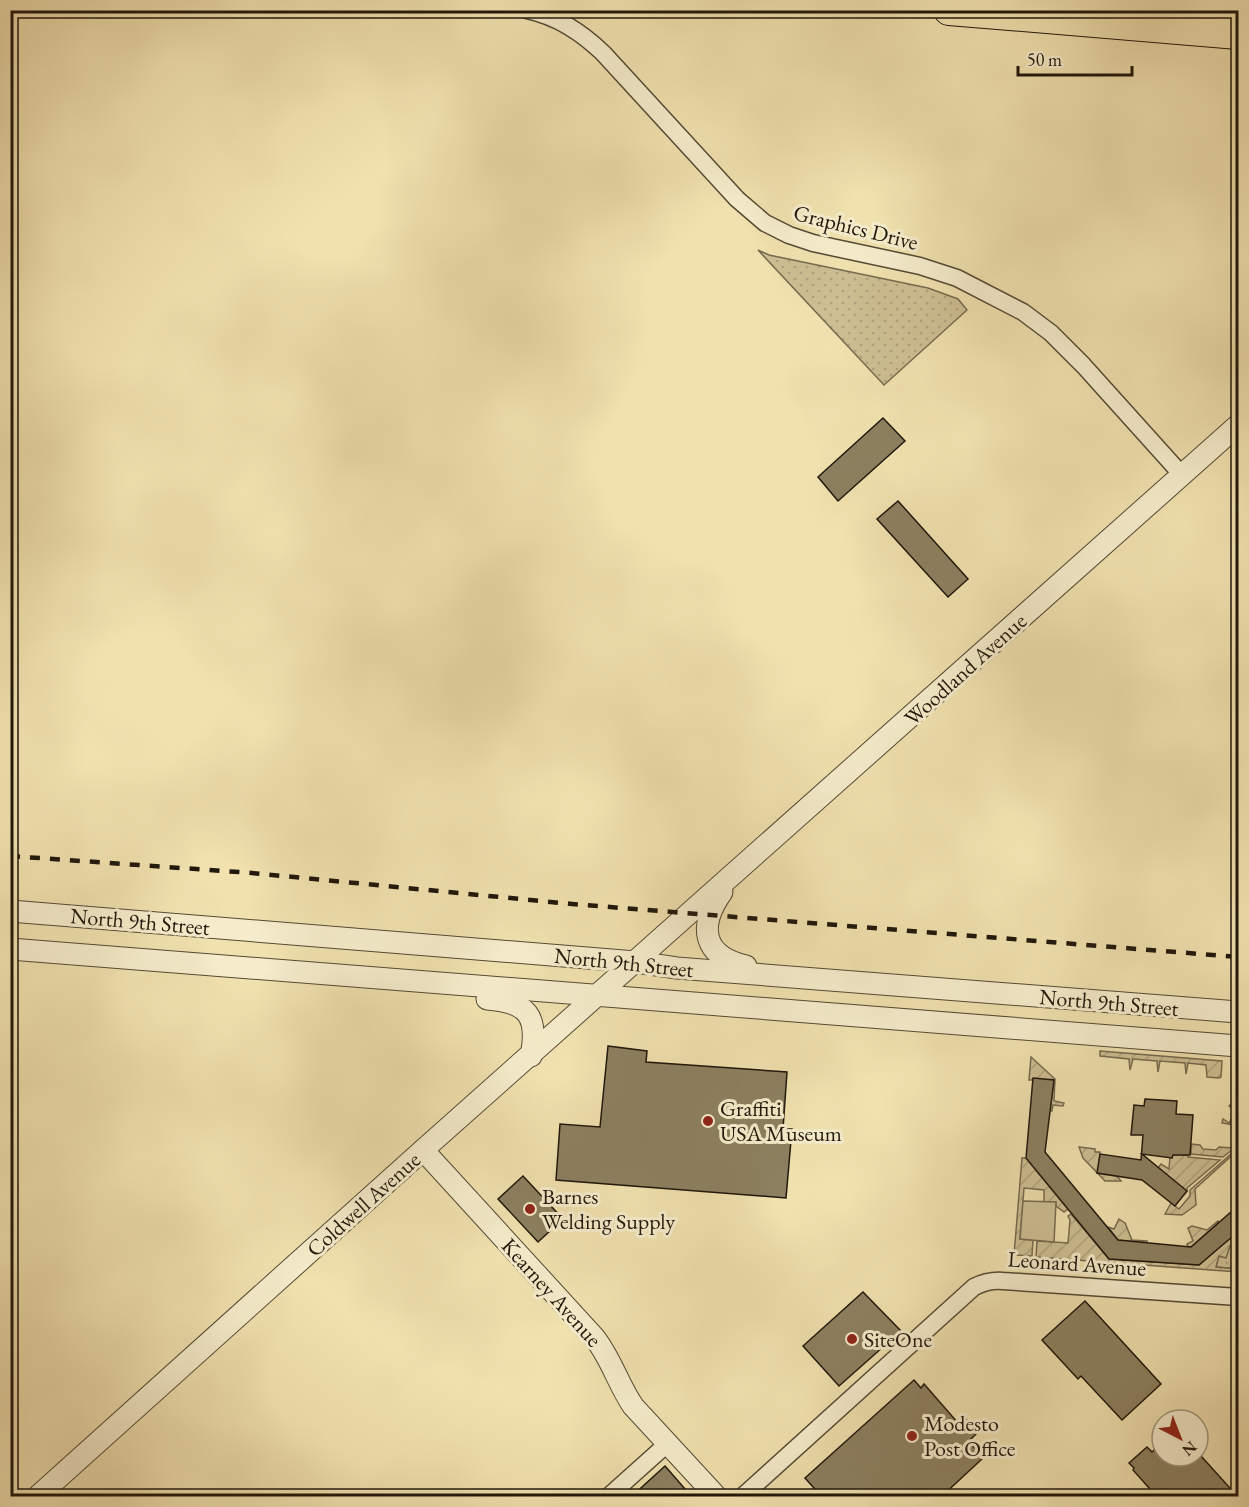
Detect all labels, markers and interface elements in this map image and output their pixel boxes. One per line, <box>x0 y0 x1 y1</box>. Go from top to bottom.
scale bar <box>1018 39 1132 77</box>
text: 50 m <box>1027 48 1062 71</box>
street label: Graphics Drive <box>791 198 922 257</box>
street label: Woodland Avenue <box>898 606 1033 732</box>
street label: North 9th Street <box>69 901 211 942</box>
street label: North 9th Street <box>553 941 695 984</box>
street label: North 9th Street <box>1038 982 1180 1023</box>
place label: Graffiti USA Museum <box>720 1094 842 1148</box>
marker: Graffiti USA Museum <box>701 1114 715 1128</box>
street label: Coldwell Avenue <box>300 1145 427 1263</box>
place label: Barnes Welding Supply <box>542 1182 676 1236</box>
marker: Barnes Welding Supply <box>523 1202 537 1216</box>
street label: Kearney Avenue <box>495 1232 609 1353</box>
street label: Leonard Avenue <box>1007 1244 1147 1283</box>
place label: SiteOne <box>864 1325 933 1354</box>
marker: SiteOne <box>845 1332 859 1346</box>
north arrow <box>1150 1408 1210 1468</box>
place label: Modesto Post Office <box>924 1409 1016 1463</box>
marker: Modesto Post Office <box>905 1429 919 1443</box>
text: N <box>1178 1437 1202 1461</box>

